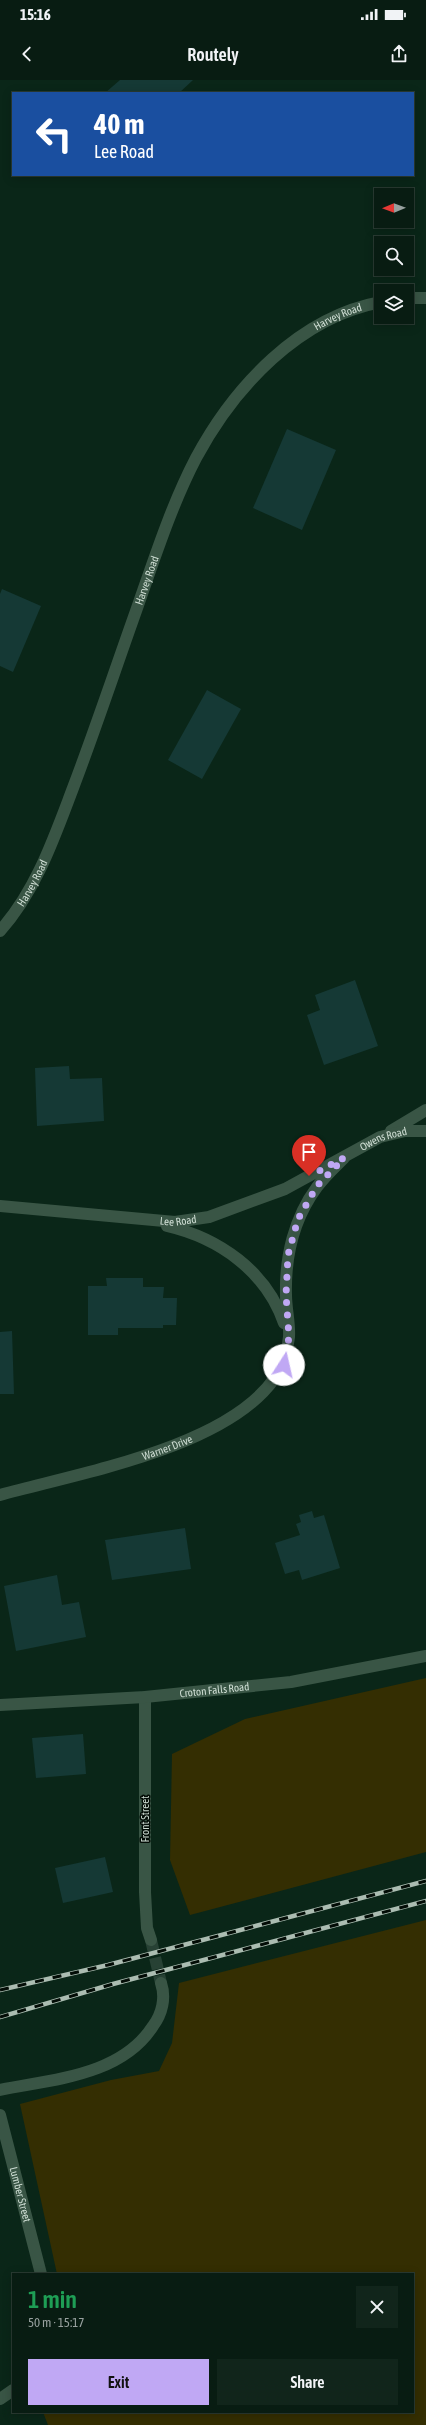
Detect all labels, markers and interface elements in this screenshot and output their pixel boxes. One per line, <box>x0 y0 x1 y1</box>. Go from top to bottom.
text: 15:16 <box>20 6 51 23</box>
icon: back <box>16 43 38 65</box>
icon: share <box>388 43 410 65</box>
text: Routely <box>187 44 239 65</box>
icon: left <box>28 108 80 160</box>
text: 40 m <box>94 108 144 140</box>
text: Lee Road <box>94 141 154 162</box>
north arrow <box>374 188 414 228</box>
map controls <box>374 188 414 324</box>
button: search <box>374 236 414 276</box>
button: layers <box>374 284 414 324</box>
street label: Harvey Road <box>312 301 363 333</box>
street label: Harvey Road <box>133 554 161 606</box>
street label: Harvey Road <box>15 858 50 909</box>
street label: Owens Road <box>358 1125 408 1153</box>
pin <box>292 1135 326 1176</box>
icon: arrive <box>298 1141 320 1163</box>
street label: Lee Road <box>159 1213 197 1228</box>
position arrow <box>263 1344 305 1386</box>
street label: Warner Drive <box>141 1432 194 1462</box>
street label: Croton Falls Road <box>179 1680 250 1699</box>
street label: Front Street <box>139 1796 151 1842</box>
street label: Lumber Street <box>8 2165 33 2223</box>
text: 1 min <box>28 2286 77 2313</box>
button: close <box>356 2286 398 2328</box>
text: 50 m · 15:17 <box>28 2315 84 2330</box>
button: Exit <box>28 2359 209 2405</box>
button: Share <box>217 2359 398 2405</box>

